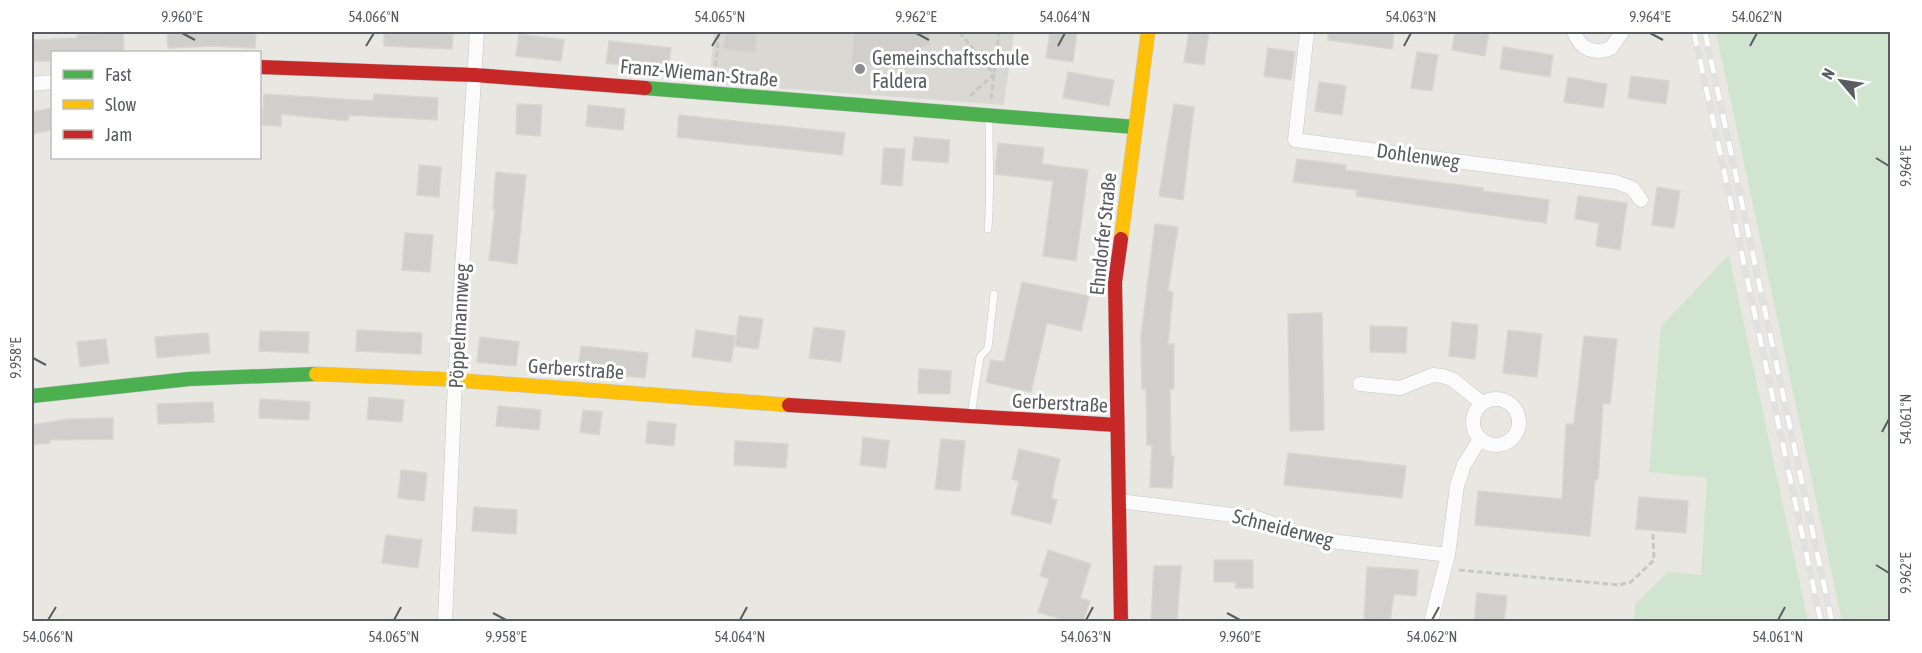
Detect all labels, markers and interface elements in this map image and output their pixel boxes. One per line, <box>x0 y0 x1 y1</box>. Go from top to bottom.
text: 9.960°E <box>161 8 203 25</box>
text: 54.066°N <box>349 8 399 25</box>
text: 54.065°N <box>695 8 745 25</box>
text: 9.962°E <box>895 8 937 25</box>
text: 54.064°N <box>1040 8 1090 25</box>
text: 54.063°N <box>1386 8 1436 25</box>
text: 9.964°E <box>1629 8 1671 25</box>
text: 54.062°N <box>1732 8 1782 25</box>
place label: Gemeinschaftsschule Faldera <box>872 46 1029 92</box>
legend <box>51 51 261 159</box>
north arrow <box>1811 51 1871 111</box>
street label: Franz-Wieman-Straße <box>619 54 779 91</box>
marker: Gemeinschaftsschule Faldera <box>853 62 867 76</box>
text: Fast <box>105 64 132 85</box>
text: N <box>1818 65 1838 82</box>
text: Slow <box>105 94 136 115</box>
text: Jam <box>105 124 132 145</box>
street label: Dohlenweg <box>1375 138 1461 173</box>
text: 9.964°E <box>1897 145 1914 187</box>
street label: Ehndorfer Straße <box>1085 171 1120 296</box>
street label: Pöppelmannweg <box>444 263 473 389</box>
text: 9.958°E <box>7 337 24 379</box>
street label: Gerberstraße <box>527 354 625 383</box>
street label: Gerberstraße <box>1011 389 1109 417</box>
text: 54.061°N <box>1897 394 1914 444</box>
street label: Schneiderweg <box>1230 504 1336 551</box>
text: 9.962°E <box>1897 552 1914 594</box>
text: 54.066°N <box>23 628 73 645</box>
text: 54.065°N <box>369 628 419 645</box>
text: 9.958°E <box>485 628 527 645</box>
text: 54.064°N <box>715 628 765 645</box>
text: 54.063°N <box>1061 628 1111 645</box>
text: 9.960°E <box>1219 628 1261 645</box>
text: 54.062°N <box>1407 628 1457 645</box>
text: 54.061°N <box>1753 628 1803 645</box>

